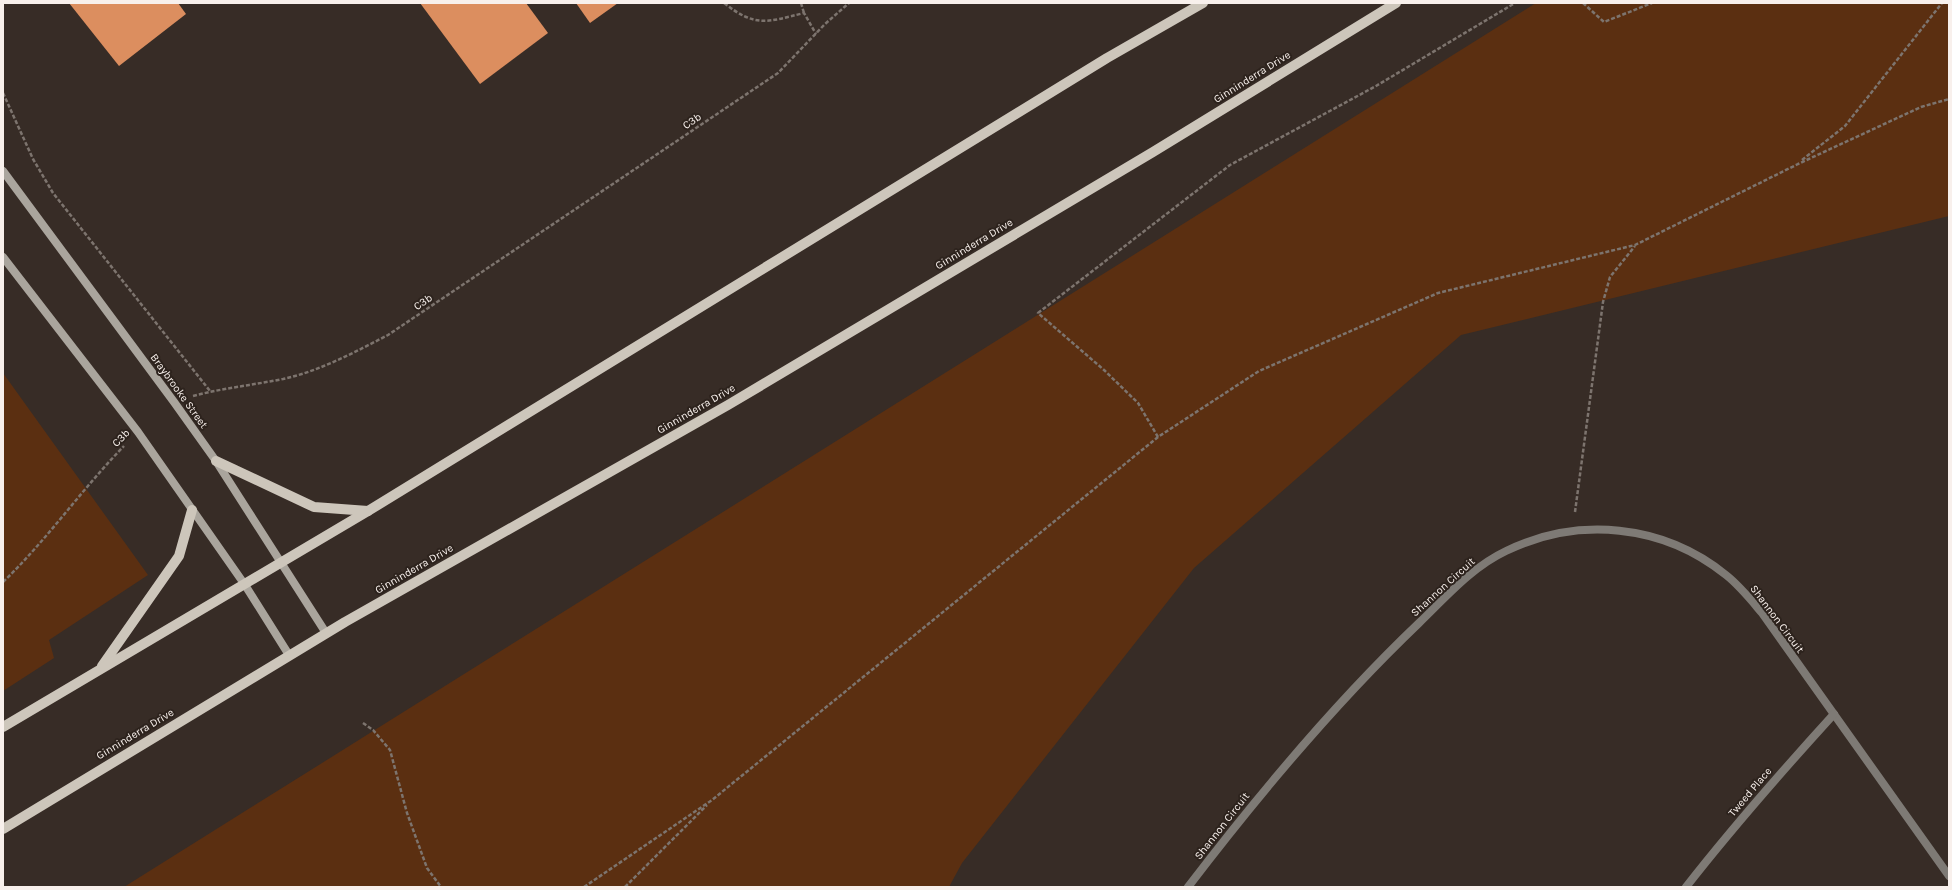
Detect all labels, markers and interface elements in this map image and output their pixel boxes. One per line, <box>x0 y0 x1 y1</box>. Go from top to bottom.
street label: Ginninderra Drive <box>1211 48 1293 106</box>
street label: C3b <box>680 110 704 132</box>
street label: Ginninderra Drive <box>933 216 1015 272</box>
street label: C3b <box>411 291 435 313</box>
street label: Braybrooke Street <box>148 351 210 431</box>
street label: Ginninderra Drive <box>655 381 738 437</box>
street label: C3b <box>109 426 133 450</box>
street label: Ginninderra Drive <box>373 541 456 597</box>
street label: Shannon Circuit <box>1408 555 1478 619</box>
street label: Shannon Circuit <box>1747 582 1807 656</box>
street label: Ginninderra Drive <box>94 706 176 762</box>
street label: Tweed Place <box>1726 765 1775 819</box>
street label: Shannon Circuit <box>1192 790 1252 862</box>

